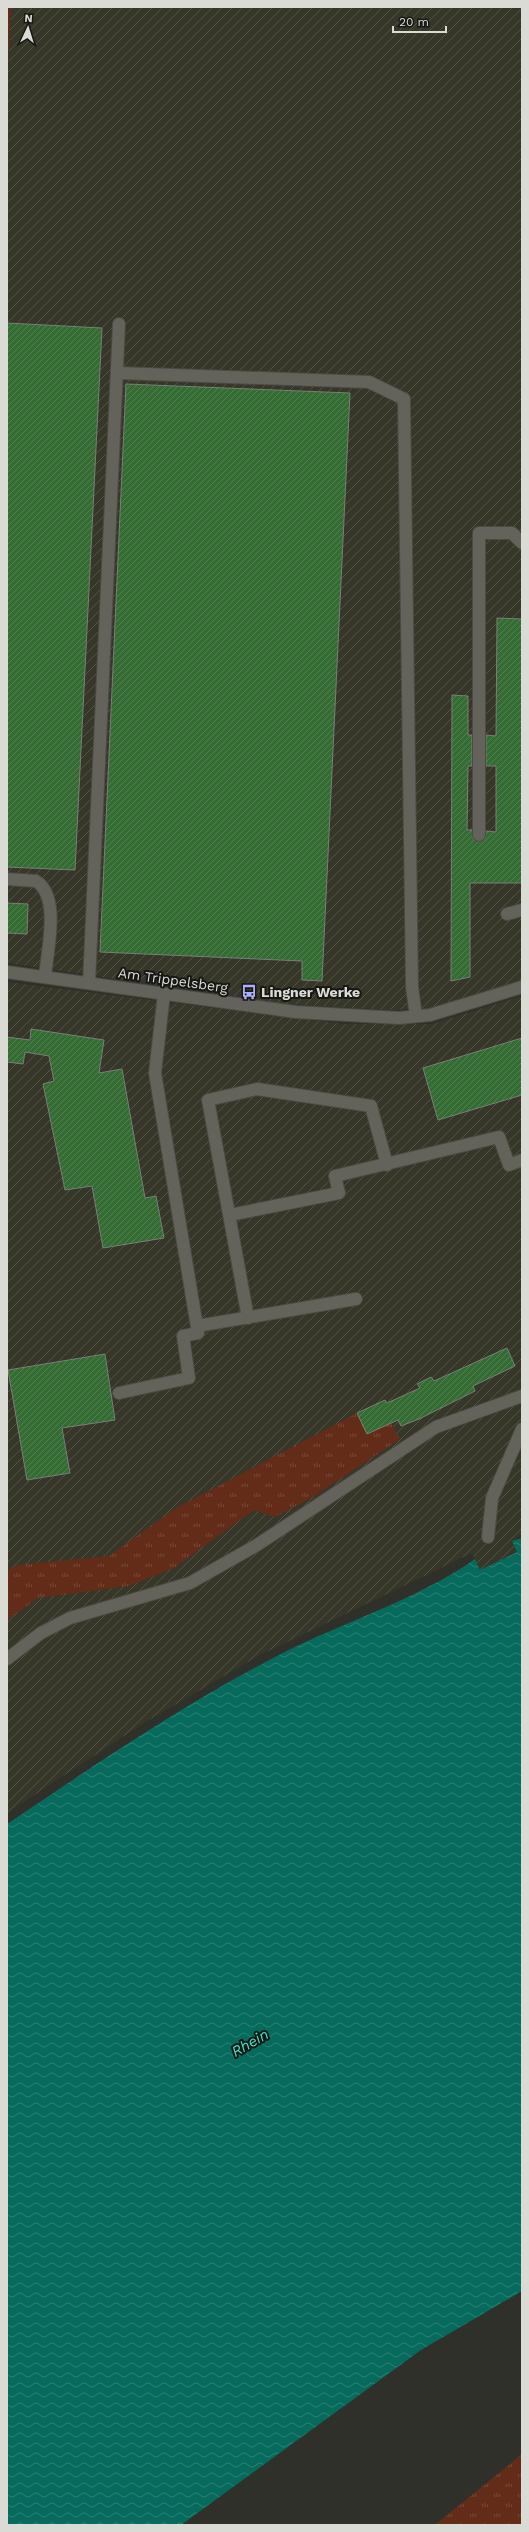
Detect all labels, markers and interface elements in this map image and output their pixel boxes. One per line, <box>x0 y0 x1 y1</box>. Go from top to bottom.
north arrow <box>8 8 48 48</box>
scale bar <box>393 8 446 34</box>
text: N <box>24 12 33 25</box>
text: 20 m <box>399 15 429 29</box>
street label: Am Trippelsberg <box>117 964 230 996</box>
bus stop icon: Lingner Werke <box>240 983 258 1001</box>
place label: Lingner Werke <box>261 984 360 1000</box>
water label: Rhein <box>228 2025 272 2061</box>

